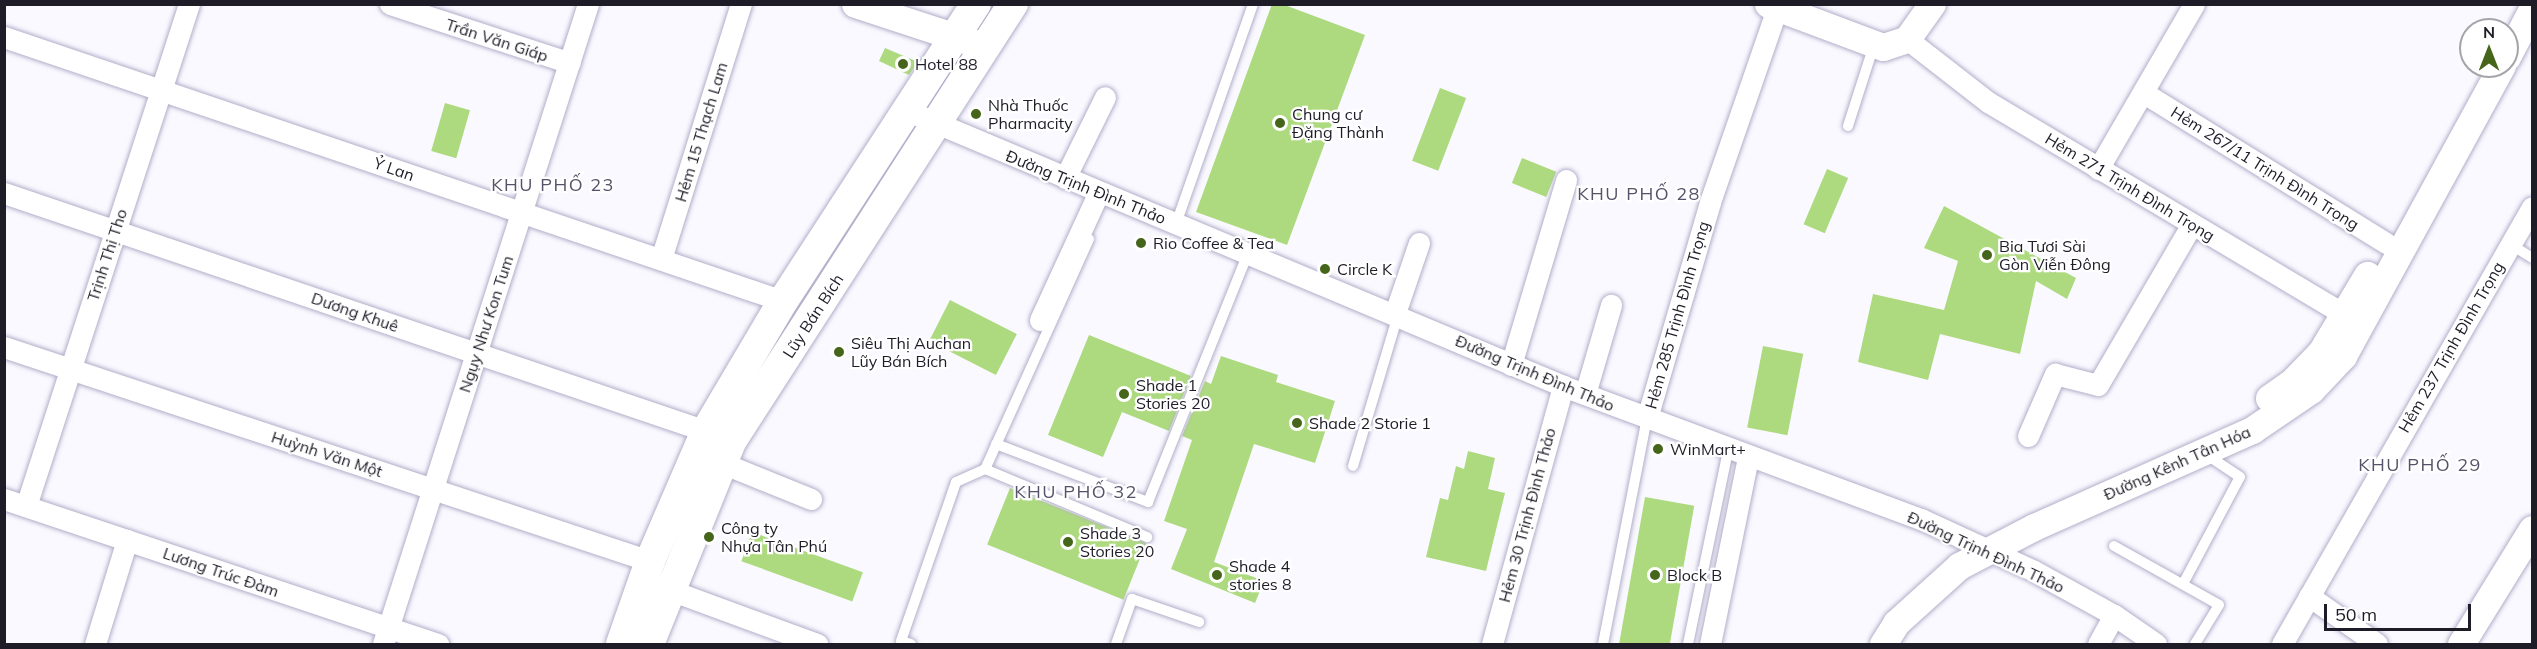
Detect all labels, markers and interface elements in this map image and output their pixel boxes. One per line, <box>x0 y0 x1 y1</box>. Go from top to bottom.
street label: Trần Văn Giáp <box>443 14 551 66</box>
north arrow <box>2459 18 2519 78</box>
text: N <box>2483 22 2495 42</box>
place label: Hotel 88 <box>915 54 978 74</box>
marker: Hotel 88 <box>896 57 910 71</box>
street label: Hẻm 15 Thạch Lam <box>671 60 731 204</box>
place label: Nhà Thuốc Pharmacity <box>988 95 1073 133</box>
street label: Hẻm 267/11 Trịnh Đình Trọng <box>2168 102 2362 234</box>
place label: Chung cư Đặng Thành <box>1292 104 1384 142</box>
marker: Nhà Thuốc Pharmacity <box>969 107 983 121</box>
marker: Chung cư Đặng Thành <box>1273 116 1287 130</box>
street label: Hẻm 271 Trịnh Đình Trọng <box>2042 129 2218 245</box>
street label: Đường Trịnh Đình Thảo <box>1003 146 1169 228</box>
street label: Ỷ Lan <box>371 153 417 185</box>
district label: KHU PHỐ 23 <box>491 174 615 196</box>
district label: KHU PHỐ 28 <box>1577 183 1701 205</box>
street label: Trịnh Thị Tho <box>83 206 131 304</box>
street label: Hẻm 285 Trịnh Đình Trọng <box>1641 219 1713 411</box>
place label: Rio Coffee & Tea <box>1153 233 1274 253</box>
marker: Rio Coffee & Tea <box>1134 236 1148 250</box>
place label: Bia Tươi Sài Gòn Viễn Đông <box>1999 236 2111 274</box>
marker: Bia Tươi Sài Gòn Viễn Đông <box>1980 248 1994 262</box>
street label: Ngụy Như Kon Tum <box>455 253 517 395</box>
street label: Hẻm 237 Trịnh Đình Trọng <box>2394 258 2508 436</box>
place label: Circle K <box>1337 259 1392 279</box>
marker: Circle K <box>1318 262 1332 276</box>
street label: Lũy Bán Bích <box>779 270 847 362</box>
street label: Dương Khuê <box>309 288 401 336</box>
street label: Đường Trịnh Đình Thảo <box>1453 331 1617 415</box>
place label: Siêu Thị Auchan Lũy Bán Bích <box>851 333 971 371</box>
marker: Siêu Thị Auchan Lũy Bán Bích <box>832 345 846 359</box>
place label: Shade 1 Stories 20 <box>1136 375 1210 413</box>
marker: Shade 1 Stories 20 <box>1117 387 1131 401</box>
place label: Shade 2 Storie 1 <box>1309 413 1431 433</box>
marker: Shade 2 Storie 1 <box>1290 416 1304 430</box>
street label: Đường Kênh Tân Hóa <box>2101 422 2253 504</box>
street label: Hẻm 30 Trịnh Đình Thảo <box>1494 426 1560 604</box>
street label: Huỳnh Văn Một <box>269 427 385 481</box>
place label: WinMart+ <box>1670 439 1746 459</box>
marker: WinMart+ <box>1651 442 1665 456</box>
district label: KHU PHỐ 29 <box>2358 454 2482 476</box>
district label: KHU PHỐ 32 <box>1014 481 1138 503</box>
street label: Đường Trịnh Đình Thảo <box>1904 507 2068 597</box>
place label: Công ty Nhựa Tân Phú <box>721 518 827 556</box>
place label: Shade 3 Stories 20 <box>1080 523 1154 561</box>
marker: Công ty Nhựa Tân Phú <box>702 530 716 544</box>
marker: Shade 3 Stories 20 <box>1061 535 1075 549</box>
street label: Lương Trúc Đàm <box>161 543 281 601</box>
place label: Shade 4 stories 8 <box>1229 556 1292 594</box>
place label: Block B <box>1667 565 1722 585</box>
marker: Shade 4 stories 8 <box>1210 568 1224 582</box>
marker: Block B <box>1648 568 1662 582</box>
scale bar <box>2327 592 2474 630</box>
text: 50 m <box>2335 603 2377 626</box>

